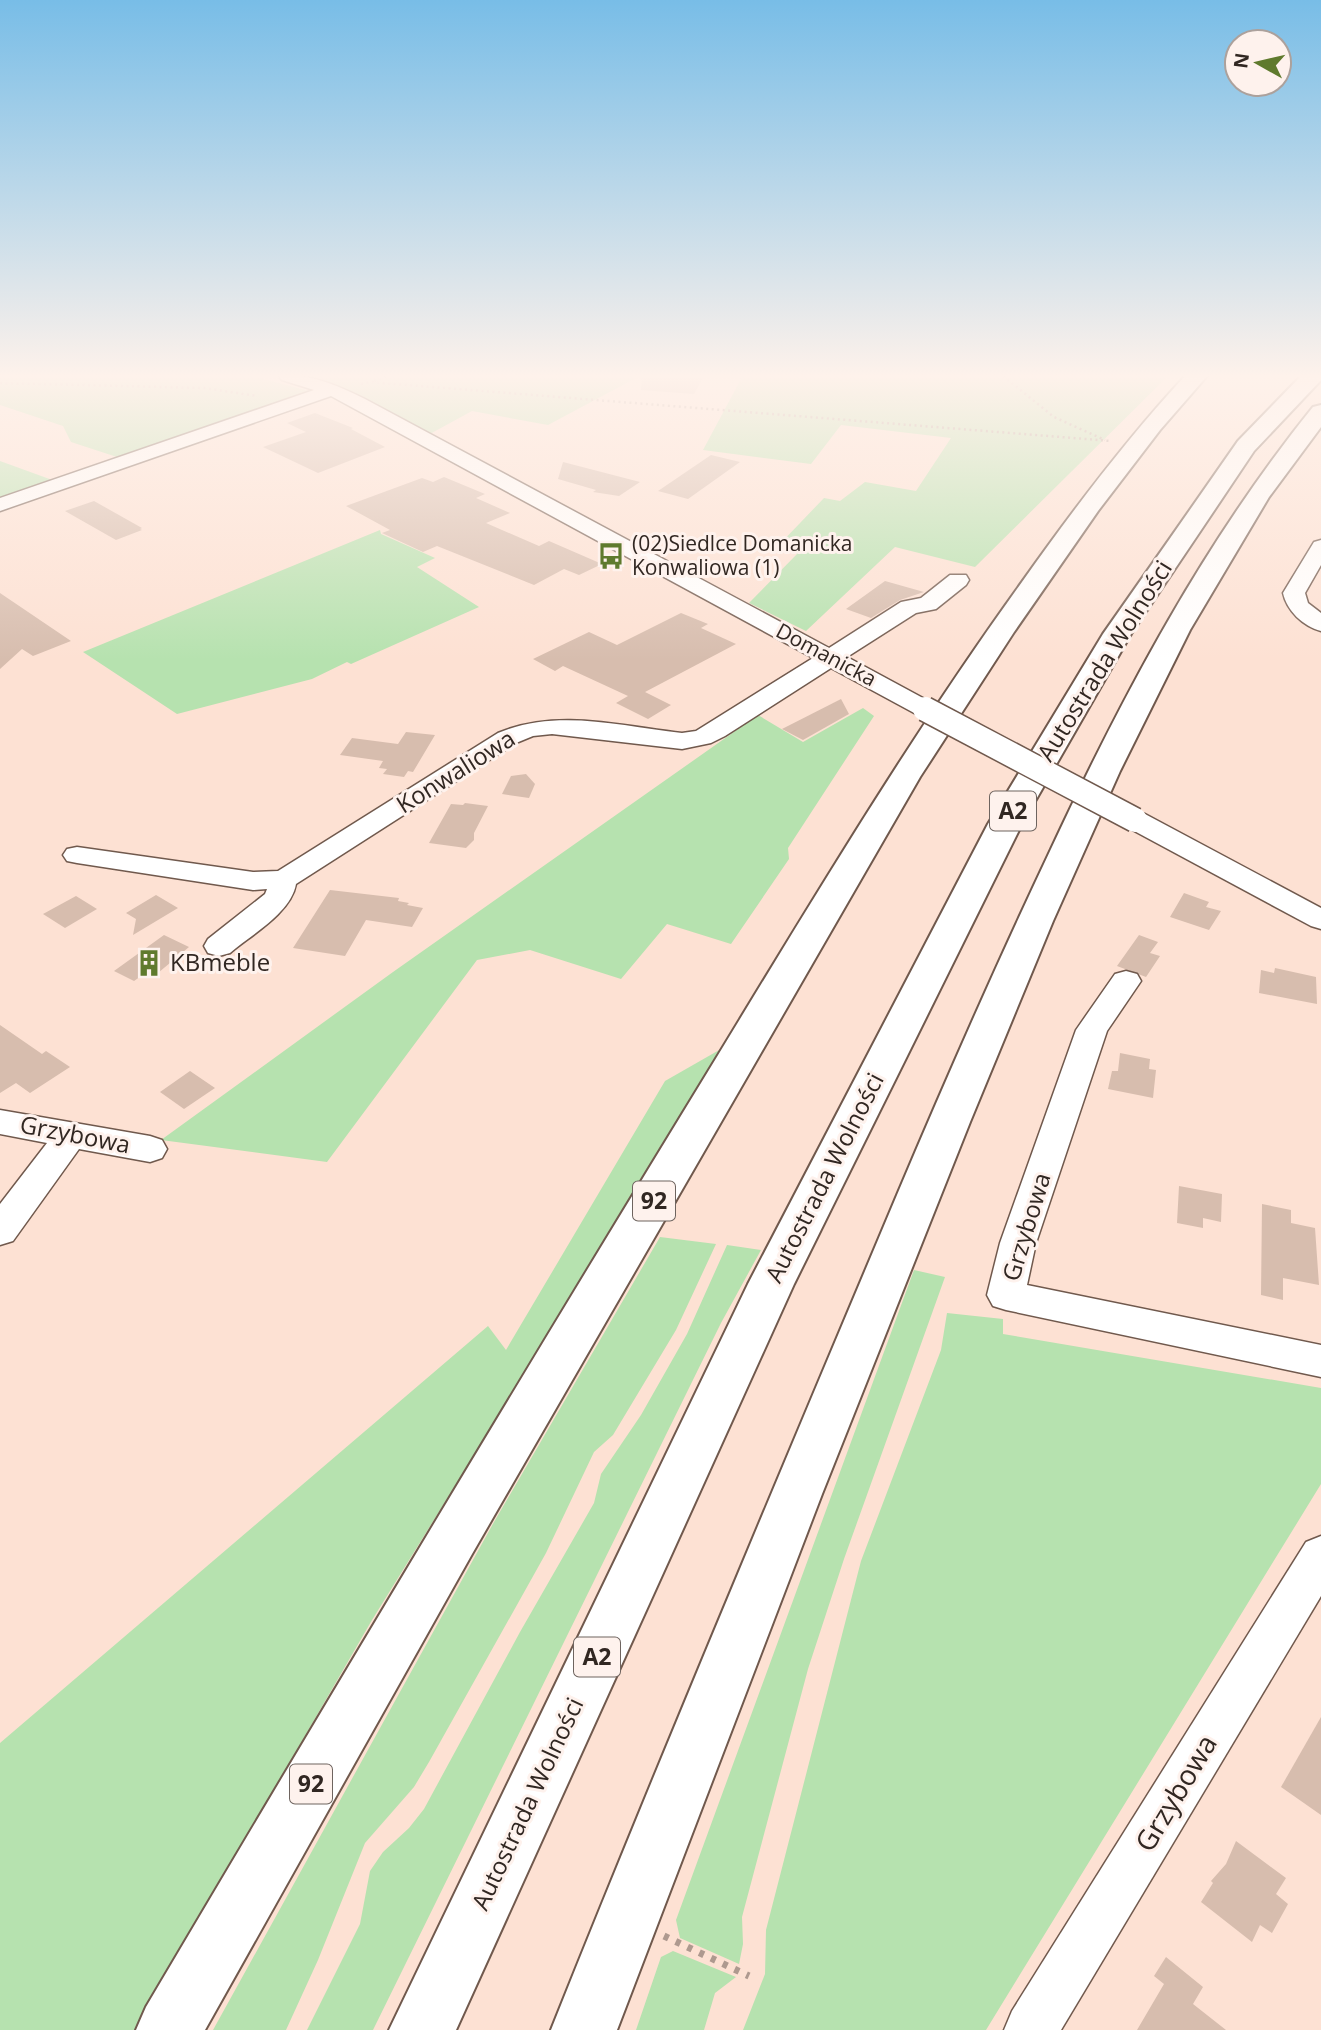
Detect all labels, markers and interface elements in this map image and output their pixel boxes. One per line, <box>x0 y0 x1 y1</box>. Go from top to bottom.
north arrow <box>1223 28 1293 98</box>
text: N <box>1227 51 1255 70</box>
place label: (02)Siedlce Domanicka Konwaliowa (1) <box>632 529 852 581</box>
bus stop icon: (02)Siedlce Domanicka Konwaliowa (1) <box>596 541 626 571</box>
street label: Autostrada Wolności <box>1029 553 1179 767</box>
street label: Domanicka <box>771 616 882 692</box>
street label: Konwaliowa <box>390 721 521 820</box>
road number: A2 <box>990 792 1036 831</box>
place label: KBmeble <box>170 945 270 978</box>
building icon: KBmeble <box>134 948 164 978</box>
street label: Autostrada Wolności <box>757 1067 891 1288</box>
street label: Grzybowa <box>17 1107 133 1160</box>
street label: Grzybowa <box>993 1168 1058 1285</box>
road number: 92 <box>633 1182 675 1220</box>
road number: A2 <box>574 1638 620 1676</box>
street label: Autostrada Wolności <box>463 1692 590 1915</box>
street label: Grzybowa <box>1125 1727 1225 1858</box>
road number: 92 <box>290 1764 332 1804</box>

